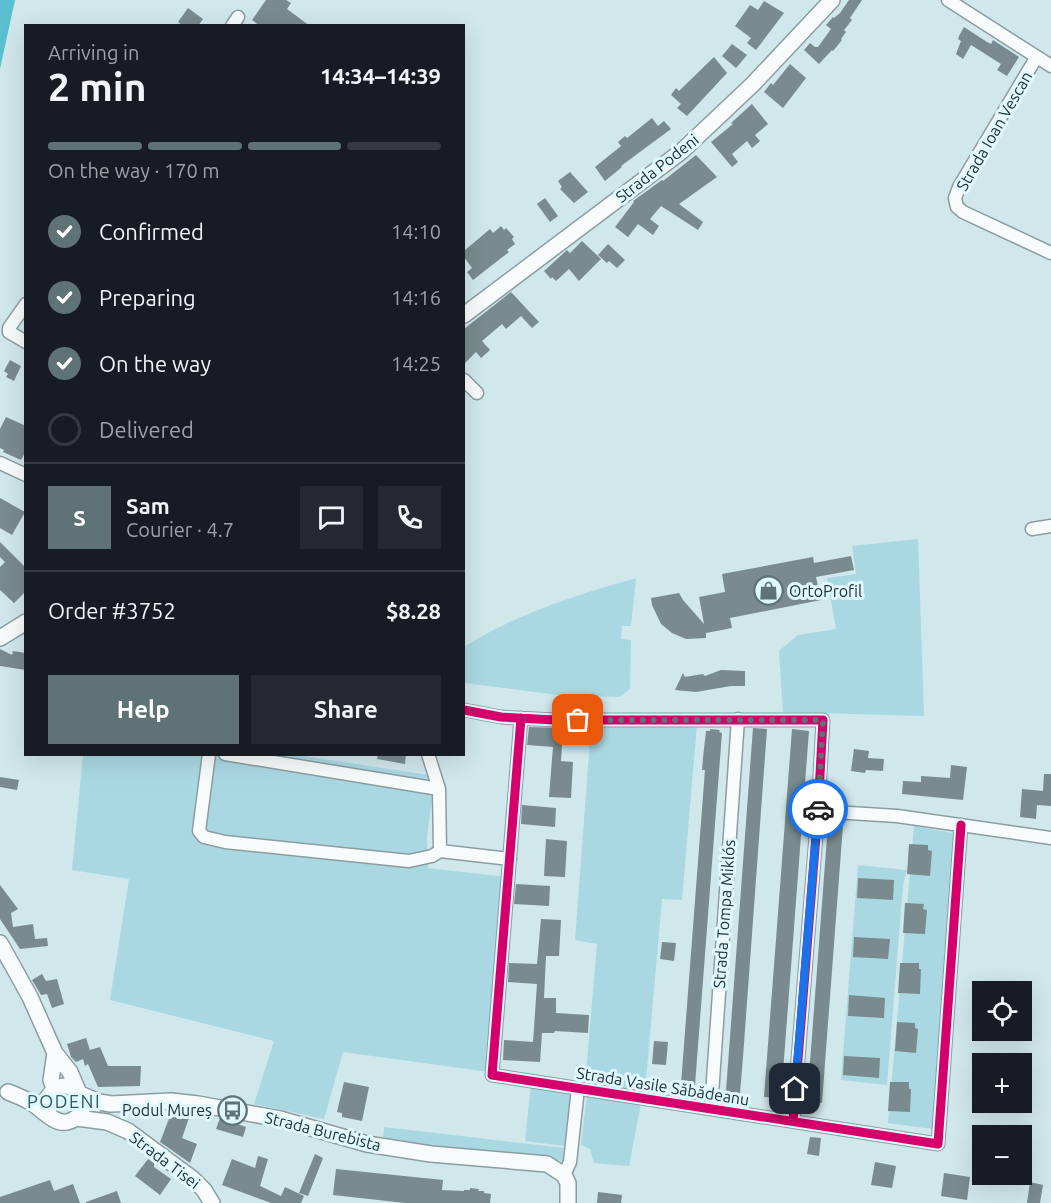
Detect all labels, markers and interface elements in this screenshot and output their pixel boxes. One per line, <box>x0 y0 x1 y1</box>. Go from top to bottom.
text: Arriving in <box>48 41 139 64</box>
text: 14:34–14:39 <box>320 63 441 88</box>
text: 2 min <box>48 65 147 108</box>
street label: Strada Ioan Vescan <box>953 68 1035 194</box>
street label: Strada Podeni <box>612 130 702 206</box>
text: On the way · 170 m <box>48 159 220 182</box>
icon: check <box>48 215 81 248</box>
text: Confirmed <box>99 219 204 244</box>
text: 14:10 <box>391 220 441 243</box>
icon: check <box>48 281 81 314</box>
text: Preparing <box>99 285 196 310</box>
text: 14:16 <box>391 286 441 309</box>
icon: check <box>48 347 81 380</box>
text: On the way <box>99 351 211 376</box>
text: 14:25 <box>391 352 441 375</box>
text: Delivered <box>99 417 194 442</box>
button: chat <box>300 486 363 549</box>
button: phone <box>378 486 441 549</box>
text: Sam <box>126 493 170 518</box>
text: S <box>73 505 86 530</box>
text: Courier · 4.7 <box>126 518 234 541</box>
shop icon: OrtoProfil <box>752 575 784 607</box>
place label: OrtoProfil <box>789 582 862 600</box>
text: Order #3752 <box>48 598 176 623</box>
text: $8.28 <box>386 598 441 623</box>
button: Help <box>48 675 239 744</box>
button: Share <box>251 675 441 744</box>
pin <box>552 694 603 745</box>
icon: bag <box>561 703 594 736</box>
courier <box>788 779 848 839</box>
icon: car <box>802 793 835 826</box>
street label: Strada Tompa Miklós <box>710 839 738 989</box>
map controls <box>972 981 1032 1185</box>
button: locate <box>972 981 1032 1041</box>
button: + <box>972 1053 1032 1113</box>
street label: Strada Vasile Săbădeanu <box>575 1063 751 1109</box>
pin <box>769 1063 820 1114</box>
icon: home <box>778 1072 811 1105</box>
district label: PODENI <box>27 1091 101 1111</box>
bus stop icon: Podul Mureș <box>217 1094 249 1126</box>
place label: Podul Mureș <box>122 1101 212 1119</box>
street label: Strada Burebista <box>263 1108 383 1154</box>
button: − <box>972 1125 1032 1185</box>
street label: Strada Tisei <box>126 1128 204 1192</box>

